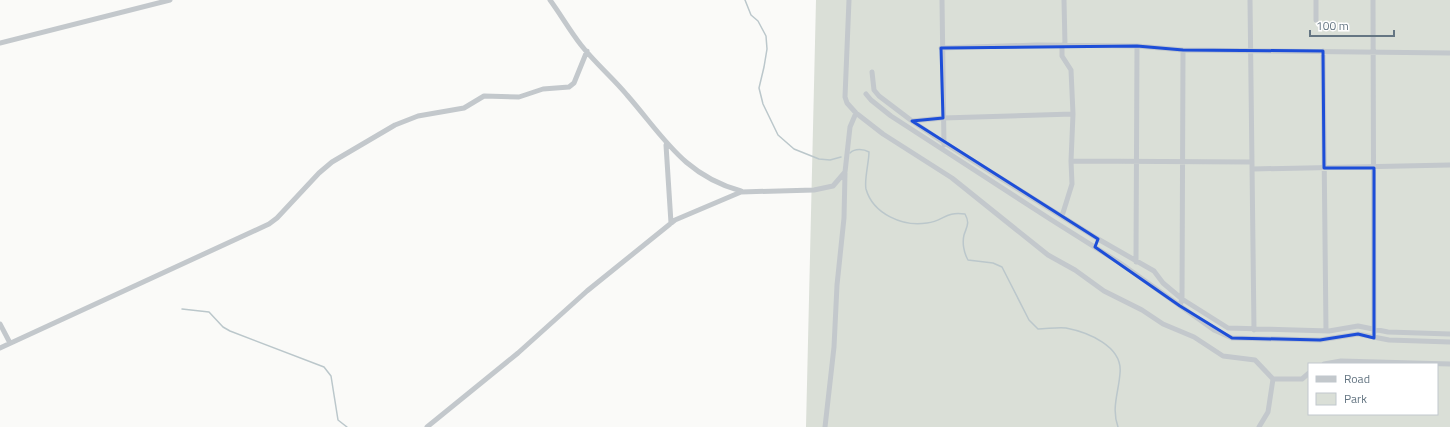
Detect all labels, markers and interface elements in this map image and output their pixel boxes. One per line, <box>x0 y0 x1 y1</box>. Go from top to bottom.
scale bar <box>1310 12 1394 38</box>
text: 100 m <box>1316 16 1349 35</box>
legend <box>1308 363 1438 415</box>
text: Road <box>1344 369 1370 388</box>
text: Park <box>1344 389 1367 408</box>

